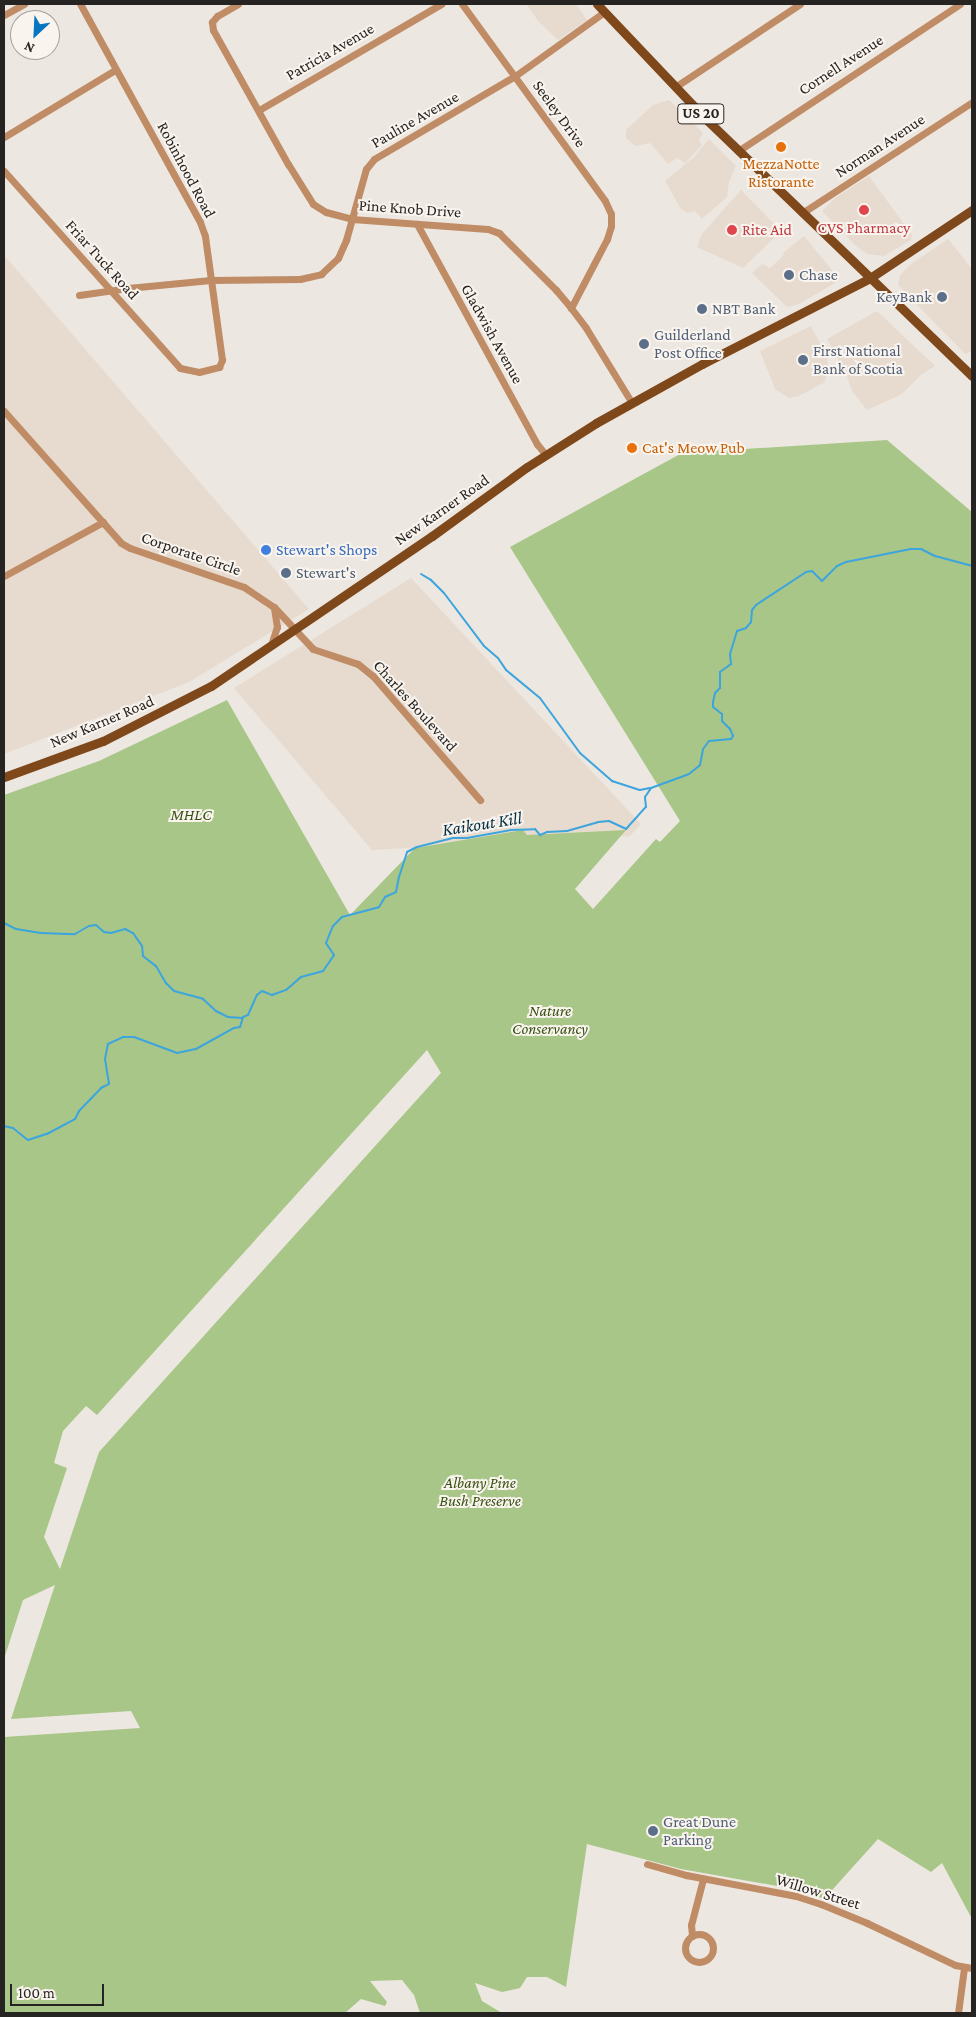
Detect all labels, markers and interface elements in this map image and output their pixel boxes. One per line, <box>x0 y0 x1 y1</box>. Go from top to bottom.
north arrow <box>10 10 60 60</box>
street label: Patricia Avenue <box>282 19 378 85</box>
street label: Cornell Avenue <box>795 30 887 100</box>
text: N <box>21 38 37 57</box>
street label: Seeley Drive <box>528 77 590 151</box>
street label: Pauline Avenue <box>368 87 462 153</box>
road number: US 20 <box>677 102 725 126</box>
street label: Norman Avenue <box>832 110 928 182</box>
street label: Robinhood Road <box>153 119 219 221</box>
marker: MezzaNotte Ristorante <box>775 141 787 153</box>
place label: MezzaNotte Ristorante <box>742 154 820 192</box>
street label: Pine Knob Drive <box>358 196 462 222</box>
marker: CVS Pharmacy <box>858 204 870 216</box>
street label: Friar Tuck Road <box>61 216 143 304</box>
place label: CVS Pharmacy <box>818 218 910 238</box>
place label: Rite Aid <box>742 220 792 240</box>
marker: Rite Aid <box>726 224 738 236</box>
place label: Chase <box>799 265 838 285</box>
marker: Chase <box>783 269 795 281</box>
street label: Gladwish Avenue <box>457 281 527 387</box>
place label: KeyBank <box>876 287 932 307</box>
marker: KeyBank <box>936 291 948 303</box>
place label: NBT Bank <box>712 299 775 319</box>
marker: NBT Bank <box>696 303 708 315</box>
place label: Guilderland Post Office <box>654 325 731 363</box>
marker: Guilderland Post Office <box>638 338 650 350</box>
place label: First National Bank of Scotia <box>813 341 903 379</box>
marker: First National Bank of Scotia <box>797 354 809 366</box>
place label: Cat's Meow Pub <box>642 438 745 458</box>
marker: Cat's Meow Pub <box>626 442 638 454</box>
street label: New Karner Road <box>391 470 493 550</box>
street label: Corporate Circle <box>139 528 243 580</box>
place label: Stewart's Shops <box>276 540 377 560</box>
marker: Stewart's Shops <box>260 544 272 556</box>
place label: Stewart's <box>296 563 356 583</box>
marker: Stewart's <box>280 567 292 579</box>
street label: Charles Boulevard <box>369 656 461 756</box>
street label: New Karner Road <box>47 691 157 753</box>
park label: MHLC <box>170 805 212 825</box>
water label: Kaikout Kill <box>441 807 523 841</box>
park label: Nature Conservancy <box>512 1001 588 1039</box>
park label: Albany Pine Bush Preserve <box>439 1473 521 1511</box>
place label: Great Dune Parking <box>663 1812 736 1850</box>
marker: Great Dune Parking <box>647 1825 659 1837</box>
street label: Willow Street <box>774 1870 862 1914</box>
scale bar <box>12 1974 106 2006</box>
text: 100 m <box>18 1985 55 2001</box>

